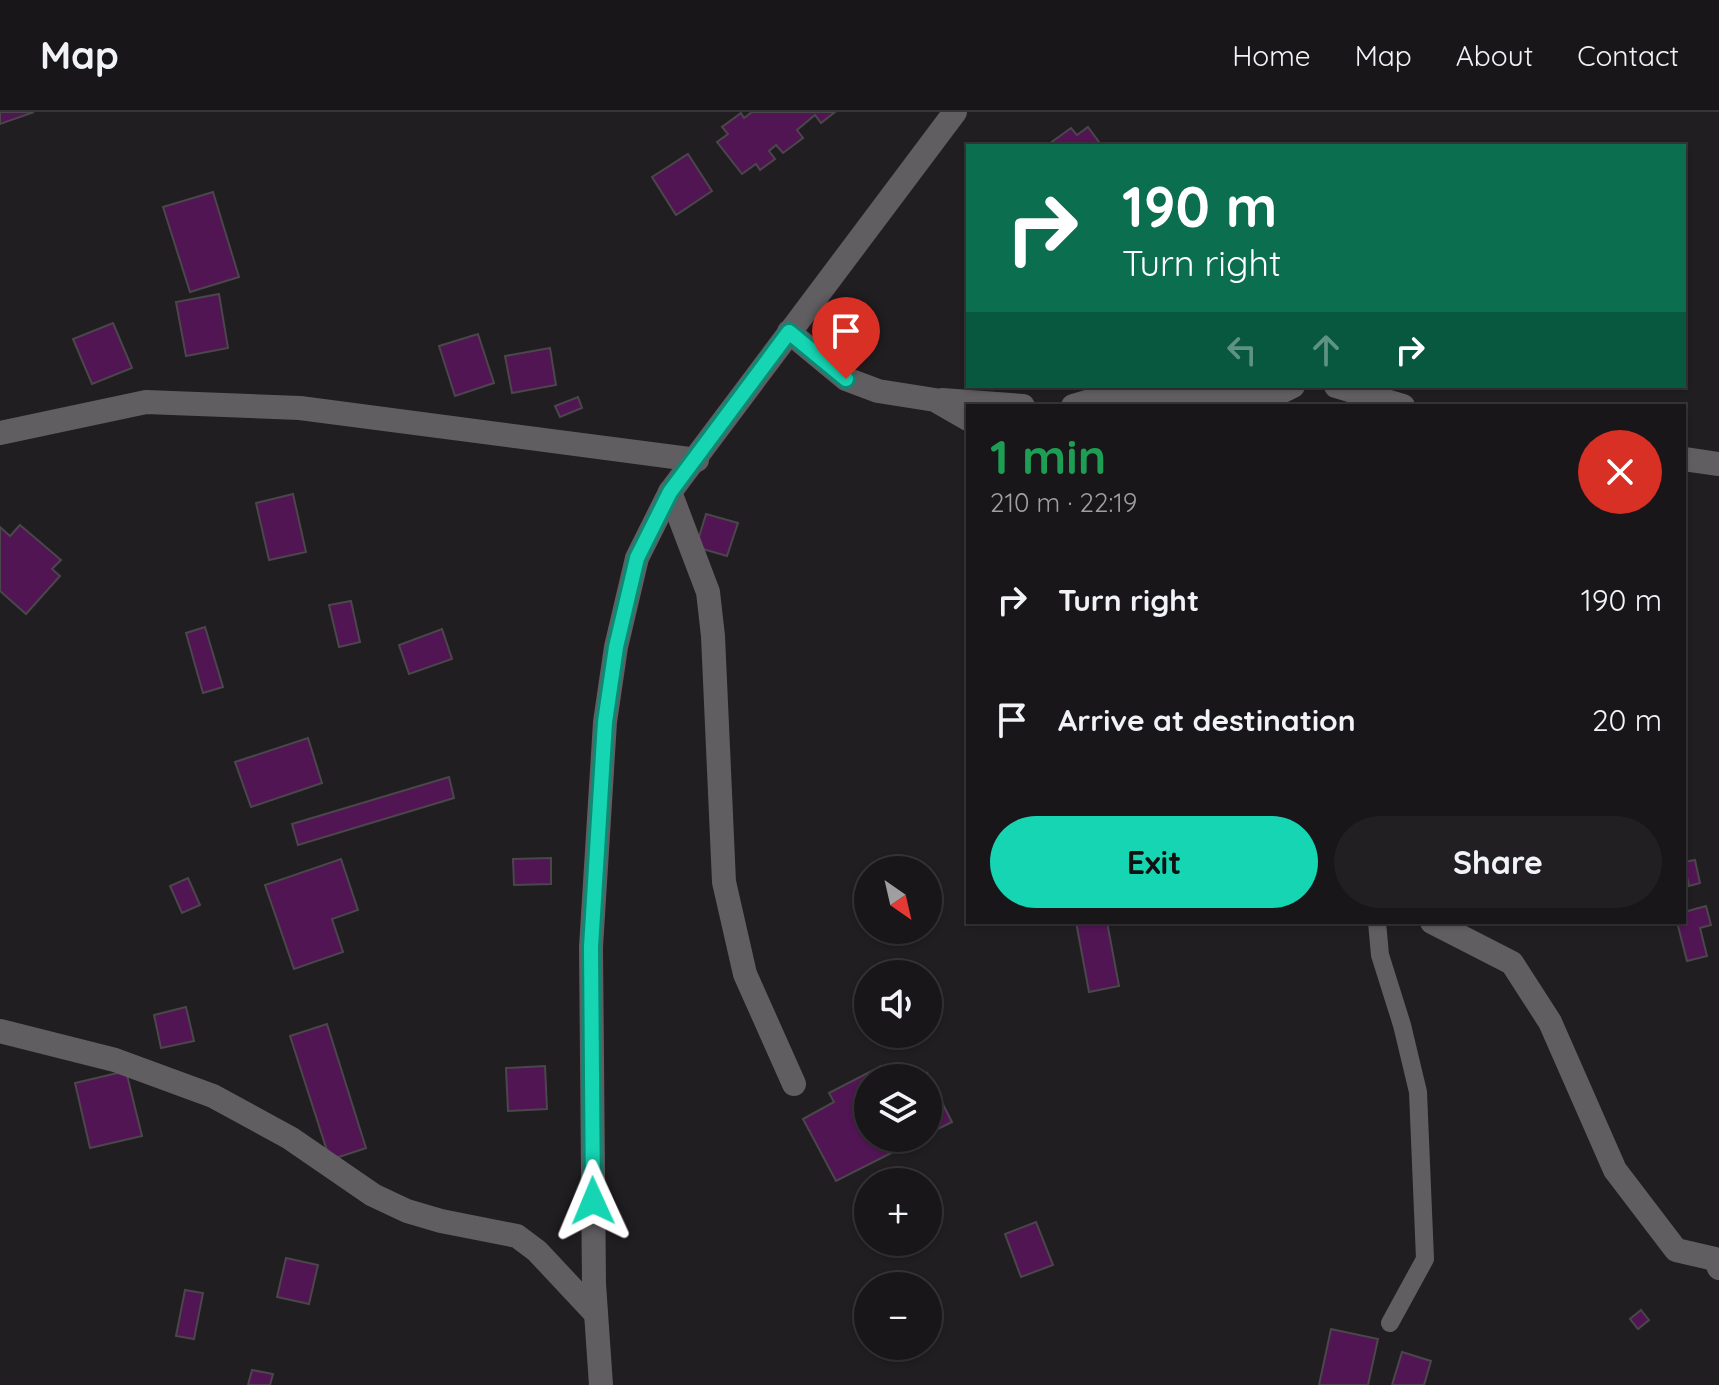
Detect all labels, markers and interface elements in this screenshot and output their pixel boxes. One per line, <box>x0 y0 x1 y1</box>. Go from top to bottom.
text: Map <box>40 31 119 79</box>
text: Home <box>1232 38 1311 73</box>
text: Map <box>1355 38 1412 73</box>
text: About <box>1456 38 1533 73</box>
text: Contact <box>1577 38 1679 73</box>
text: 190 m <box>1122 171 1277 241</box>
icon: right <box>990 176 1094 280</box>
text: Turn right <box>1122 240 1281 285</box>
pin <box>812 297 880 379</box>
icon: arrive <box>824 309 868 353</box>
icon: left <box>1220 328 1264 372</box>
icon: ahead <box>1304 328 1348 372</box>
icon: right <box>1388 328 1432 372</box>
text: 1 min <box>990 426 1106 486</box>
button: close <box>1578 430 1662 514</box>
text: 210 m · 22:19 <box>990 486 1137 519</box>
icon: right <box>990 578 1034 622</box>
text: Turn right <box>1058 581 1199 619</box>
text: 190 m <box>1581 581 1662 619</box>
icon: arrive <box>990 698 1034 742</box>
text: Arrive at destination <box>1058 701 1356 739</box>
text: 20 m <box>1592 701 1662 739</box>
button: Exit <box>990 816 1318 908</box>
button: Share <box>1334 816 1662 908</box>
north arrow <box>854 856 942 944</box>
map controls <box>854 856 942 1360</box>
button: sound <box>854 960 942 1048</box>
button: layers <box>854 1064 942 1152</box>
position arrow <box>551 1159 635 1243</box>
button: + <box>854 1168 942 1256</box>
button: − <box>854 1272 942 1360</box>

